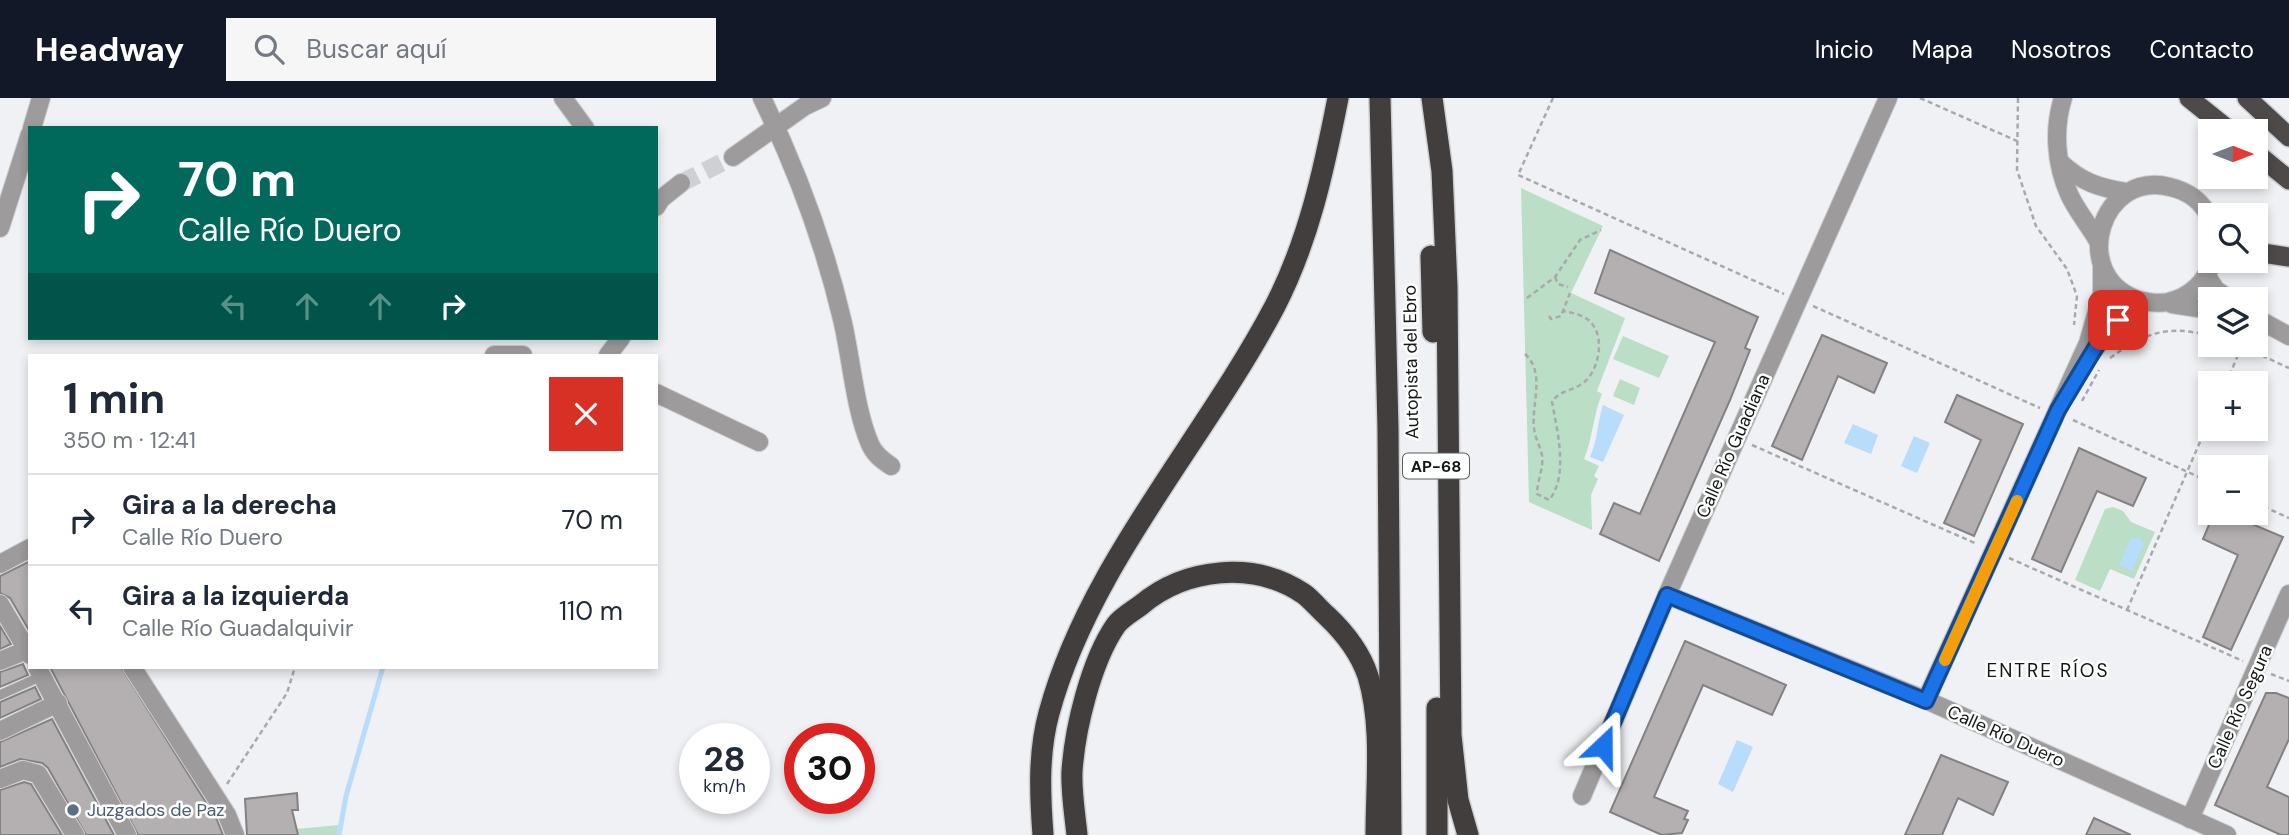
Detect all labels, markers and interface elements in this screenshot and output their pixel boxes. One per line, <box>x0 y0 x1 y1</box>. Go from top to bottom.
search box <box>226 18 716 81</box>
text: Headway <box>35 28 184 71</box>
icon: search <box>250 30 288 68</box>
text: Buscar aquí <box>306 32 447 66</box>
text: Inicio <box>1815 34 1874 65</box>
text: Mapa <box>1912 34 1973 65</box>
text: Nosotros <box>2011 34 2112 65</box>
text: Contacto <box>2150 34 2254 65</box>
north arrow <box>2198 119 2268 189</box>
map controls <box>2198 119 2268 525</box>
text: 70 m <box>178 147 296 211</box>
icon: right <box>63 154 154 245</box>
button: search <box>2198 203 2268 273</box>
text: Calle Río Duero <box>178 209 402 251</box>
street label: Autopista del Ebro <box>1398 285 1424 439</box>
icon: left <box>215 287 253 325</box>
icon: ahead <box>288 287 326 325</box>
icon: ahead <box>361 287 399 325</box>
icon: right <box>434 287 472 325</box>
button: layers <box>2198 287 2268 357</box>
pin <box>2088 290 2148 350</box>
icon: arrive <box>2099 301 2137 339</box>
street label: Calle Río Guadiana <box>1690 370 1776 522</box>
text: 1 min <box>63 371 165 426</box>
button: + <box>2198 371 2268 441</box>
button: close <box>549 377 623 451</box>
text: 350 m · 12:41 <box>63 425 196 455</box>
road number: AP-68 <box>1403 454 1469 478</box>
button: − <box>2198 455 2268 525</box>
text: Gira a la derecha <box>122 488 337 522</box>
icon: right <box>63 501 101 539</box>
text: 70 m <box>562 503 623 537</box>
text: Calle Río Duero <box>122 522 283 552</box>
text: Gira a la izquierda <box>122 579 349 613</box>
icon: left <box>63 592 101 630</box>
text: 110 m <box>559 594 623 628</box>
text: Calle Río Guadalquivir <box>122 613 353 643</box>
street label: Calle Río Segura <box>2202 641 2278 773</box>
district label: ENTRE RÍOS <box>1986 658 2110 683</box>
street label: Calle Río Duero <box>1944 699 2068 773</box>
position arrow <box>1566 709 1640 783</box>
speed limit sign: 30 <box>784 723 875 814</box>
text: 28 <box>703 736 746 782</box>
text: km/h <box>703 774 746 798</box>
place label: Juzgados de Paz <box>87 798 225 822</box>
marker: Juzgados de Paz <box>65 802 81 818</box>

